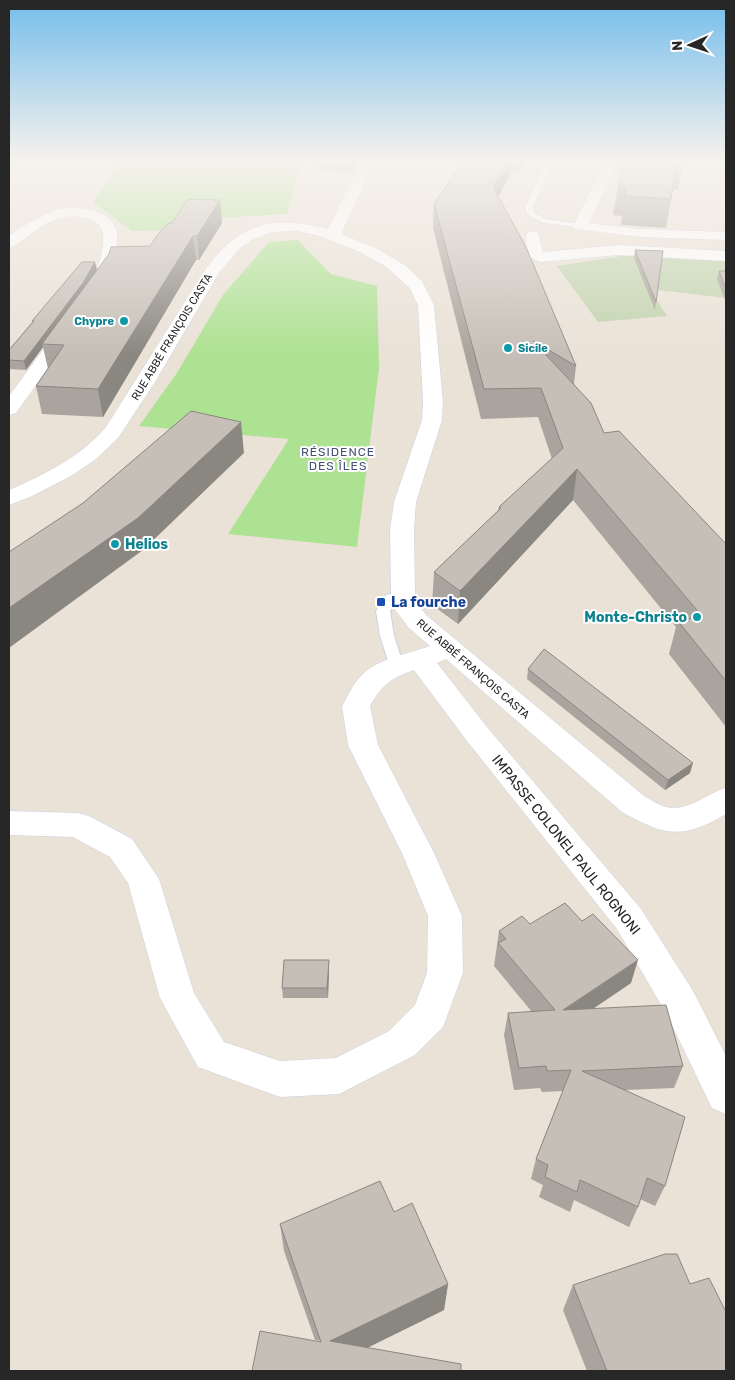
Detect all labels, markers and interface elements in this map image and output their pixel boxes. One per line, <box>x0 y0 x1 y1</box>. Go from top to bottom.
north arrow <box>665 20 715 70</box>
text: N <box>669 40 686 51</box>
street label: RUE ABBÉ FRANÇOIS CASTA <box>129 271 215 403</box>
place label: Chypre <box>74 315 114 328</box>
marker: Chypre <box>118 315 130 327</box>
marker: Sicile <box>502 342 514 354</box>
place label: Sicile <box>518 342 548 355</box>
district label: RÉSIDENCE DES ÎLES <box>301 445 375 473</box>
place label: Helios <box>125 536 168 553</box>
marker: Helios <box>109 538 121 550</box>
place label: La fourche <box>391 594 466 611</box>
marker: La fourche <box>375 596 387 608</box>
place label: Monte-Christo <box>584 609 687 626</box>
marker: Monte-Christo <box>691 611 703 623</box>
street label: RUE ABBÉ FRANÇOIS CASTA <box>414 616 533 722</box>
street label: IMPASSE COLONEL PAUL ROGNONI <box>488 752 644 938</box>

